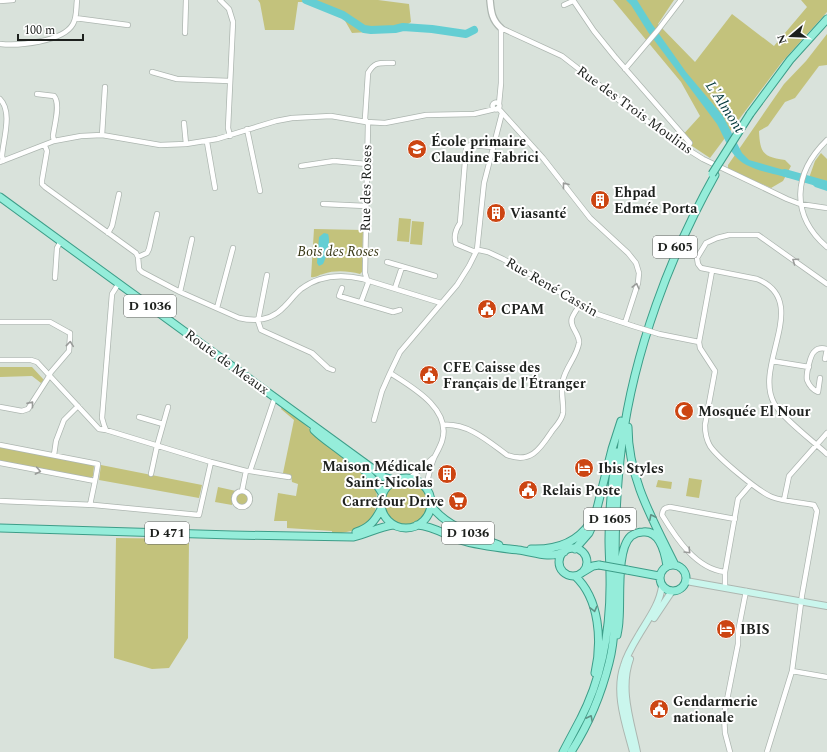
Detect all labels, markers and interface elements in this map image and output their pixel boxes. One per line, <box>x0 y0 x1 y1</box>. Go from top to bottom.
scale bar <box>18 16 83 42</box>
north arrow <box>771 16 811 56</box>
text: 100 m <box>24 21 55 40</box>
text: N <box>773 32 792 46</box>
street label: Rue des Trois Moulins <box>573 61 697 159</box>
water label: L'Almont <box>699 76 751 138</box>
place label: École primaire Claudine Fabrici <box>431 131 539 168</box>
school or university icon: École primaire Claudine Fabrici <box>406 138 428 160</box>
street label: Rue des Roses <box>355 144 377 232</box>
one-way arrow <box>563 182 570 189</box>
place label: Ehpad Edmée Porta <box>614 182 698 219</box>
building icon: Ehpad Edmée Porta <box>589 189 611 211</box>
building icon: Viasanté <box>485 202 507 224</box>
place label: Viasanté <box>510 203 567 224</box>
road number: D 605 <box>653 236 697 258</box>
park label: Bois des Roses <box>297 241 379 262</box>
street label: Rue René Cassin <box>502 252 602 322</box>
one-way arrow <box>793 259 800 266</box>
one-way arrow <box>632 283 640 289</box>
road number: D 1036 <box>124 295 176 317</box>
public building icon: CPAM <box>476 298 498 320</box>
place label: CPAM <box>501 299 544 320</box>
street label: Route de Meaux <box>180 324 274 400</box>
one-way arrow <box>65 341 74 347</box>
place label: CFE Caisse des Français de l'Étranger <box>443 357 586 394</box>
public building icon: CFE Caisse des Français de l'Étranger <box>418 364 440 386</box>
mosque icon: Mosquée El Nour <box>673 400 695 422</box>
one-way arrow <box>26 401 33 409</box>
place label: Mosquée El Nour <box>698 401 810 422</box>
place label: Maison Médicale Saint-Nicolas <box>322 456 433 493</box>
hotel icon: Ibis Styles <box>573 457 595 479</box>
place label: Ibis Styles <box>598 458 664 479</box>
building icon: Maison Médicale Saint-Nicolas <box>436 463 458 485</box>
one-way arrow <box>35 466 41 474</box>
public building icon: Relais Poste <box>517 479 539 501</box>
place label: Relais Poste <box>542 480 621 501</box>
supermarket icon: Carrefour Drive <box>447 490 469 512</box>
place label: Carrefour Drive <box>342 491 444 512</box>
road number: D 1605 <box>584 508 636 530</box>
one-way arrow <box>649 514 657 521</box>
road number: D 471 <box>145 522 189 544</box>
road number: D 1036 <box>442 522 494 544</box>
one-way arrow <box>683 546 691 554</box>
one-way arrow <box>589 606 598 613</box>
hotel icon: IBIS <box>715 618 737 640</box>
place label: IBIS <box>740 619 769 640</box>
place label: Gendarmerie nationale <box>673 691 758 728</box>
public building icon: Gendarmerie nationale <box>648 698 670 720</box>
one-way arrow <box>586 715 593 722</box>

